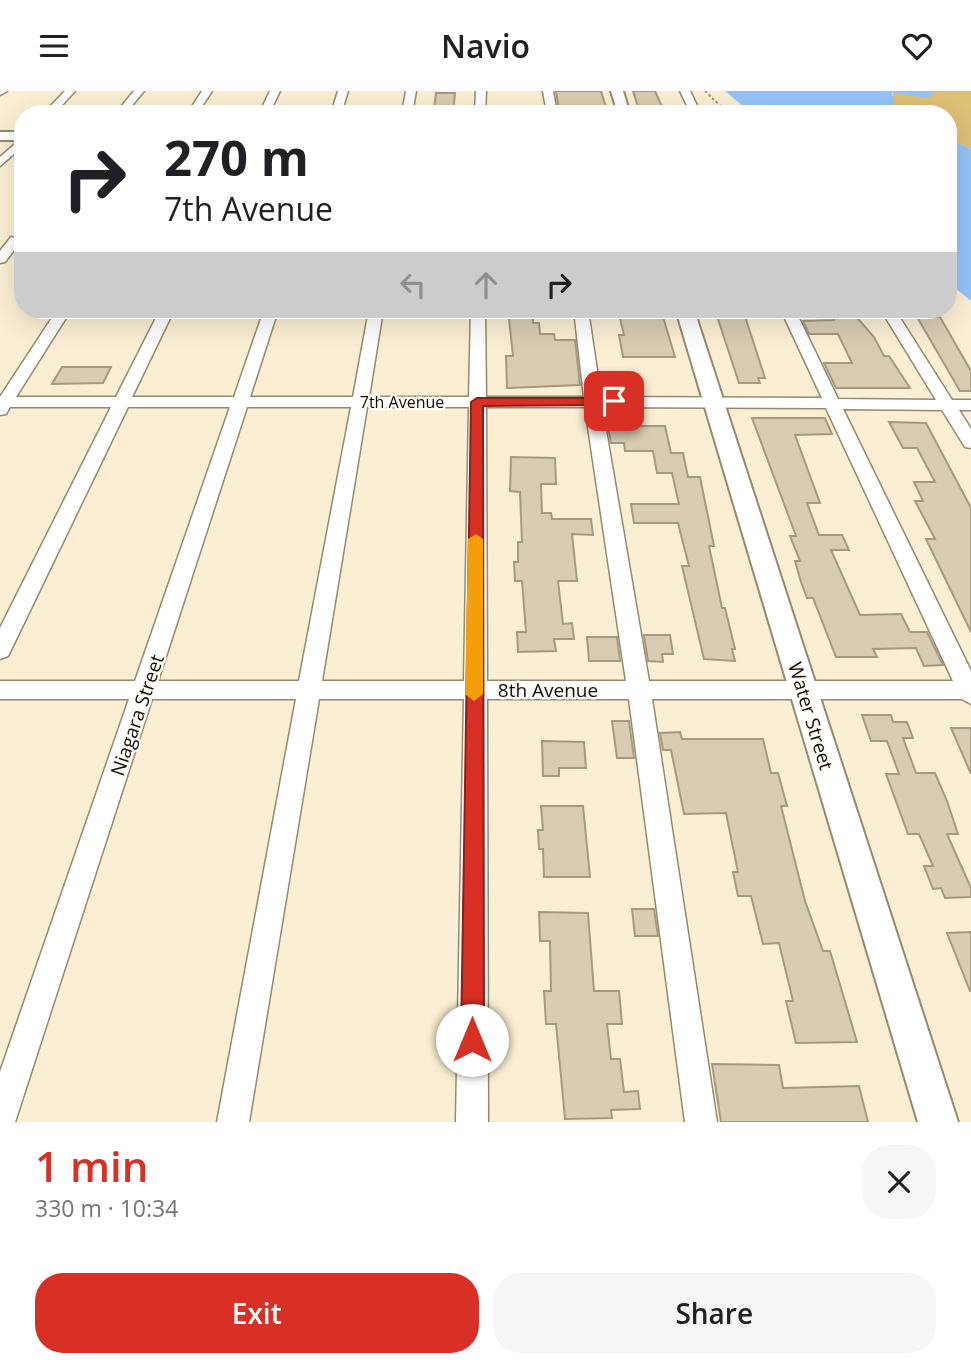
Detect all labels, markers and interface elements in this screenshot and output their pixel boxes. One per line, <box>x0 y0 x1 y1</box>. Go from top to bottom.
text: Navio <box>441 24 530 67</box>
icon: menu <box>35 27 73 65</box>
icon: heart <box>898 27 936 65</box>
text: 270 m <box>164 124 309 190</box>
icon: right <box>49 133 140 224</box>
text: 7th Avenue <box>164 187 333 230</box>
icon: left <box>394 266 432 304</box>
icon: ahead <box>467 266 505 304</box>
icon: right <box>540 266 578 304</box>
pin <box>584 371 644 431</box>
icon: arrive <box>595 382 633 420</box>
street label: 7th Avenue <box>360 391 444 413</box>
street label: Niagara Street <box>104 651 170 779</box>
street label: Water Street <box>782 659 840 773</box>
street label: 8th Avenue <box>498 677 598 703</box>
position arrow <box>435 1003 509 1077</box>
text: 1 min <box>35 1137 148 1194</box>
button: close <box>862 1145 936 1219</box>
text: 330 m · 10:34 <box>35 1192 178 1224</box>
button: Exit <box>35 1273 479 1353</box>
button: Share <box>493 1273 936 1353</box>

